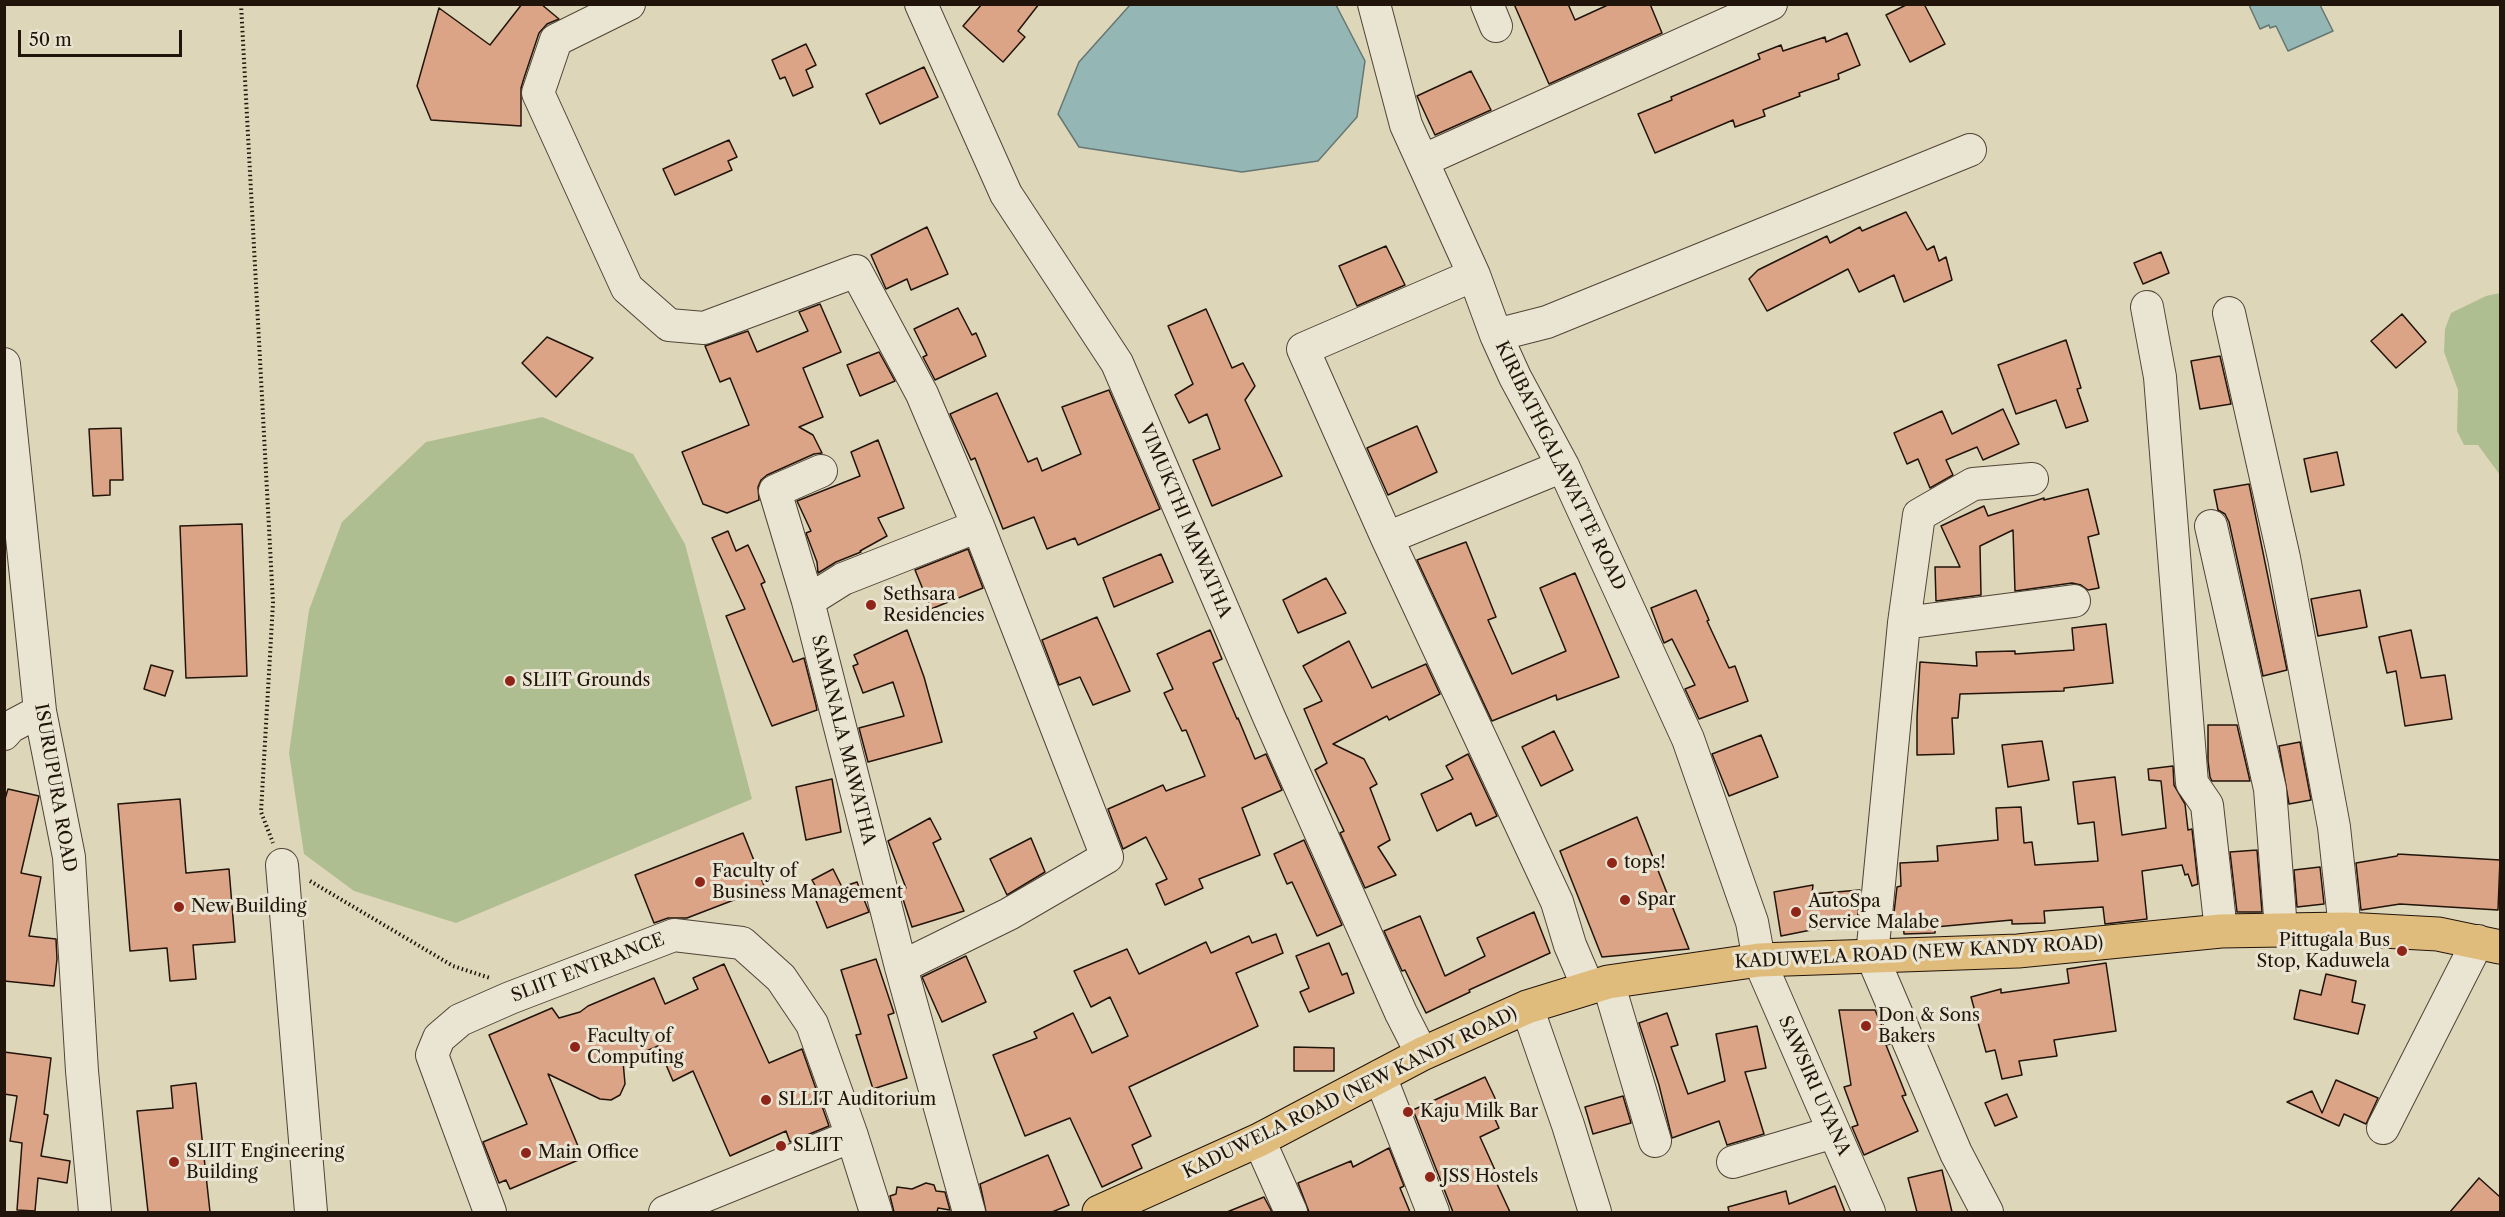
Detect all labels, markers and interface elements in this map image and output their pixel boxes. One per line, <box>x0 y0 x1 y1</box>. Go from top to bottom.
scale bar <box>21 18 184 56</box>
text: 50 m <box>29 29 72 51</box>
street label: KIRIBATHGALAWATTE ROAD <box>1490 338 1630 594</box>
street label: VIMUKTHI MAWATHA <box>1134 421 1236 621</box>
place label: Sethsara Residencies <box>883 584 985 626</box>
marker: Sethsara Residencies <box>864 598 878 612</box>
street label: SAMANALA MAWATHA <box>806 633 880 847</box>
place label: SLIIT Grounds <box>522 670 650 692</box>
marker: SLIIT Grounds <box>503 674 517 688</box>
street label: ISURUPURA ROAD <box>30 702 80 874</box>
place label: tops! <box>1624 852 1666 874</box>
marker: tops! <box>1605 856 1619 870</box>
place label: Faculty of Business Management <box>712 861 903 904</box>
marker: Faculty of Business Management <box>693 875 707 889</box>
place label: Spar <box>1637 889 1676 911</box>
place label: AutoSpa Service Malabe <box>1808 891 1939 934</box>
marker: Spar <box>1618 893 1632 907</box>
place label: New Building <box>191 896 307 918</box>
marker: New Building <box>172 900 186 914</box>
marker: AutoSpa Service Malabe <box>1789 905 1803 919</box>
street label: SLIIT ENTRANCE <box>508 929 668 1007</box>
place label: Pittugala Bus Stop, Kaduwela <box>2257 930 2390 972</box>
street label: KADUWELA ROAD (NEW KANDY ROAD) <box>1734 933 2104 973</box>
marker: Pittugala Bus Stop, Kaduwela <box>2395 944 2409 958</box>
street label: KADUWELA ROAD (NEW KANDY ROAD) <box>1179 1002 1521 1184</box>
place label: Don & Sons Bakers <box>1878 1005 1980 1048</box>
street label: SAWSIRI UYANA <box>1773 1013 1855 1159</box>
marker: Don & Sons Bakers <box>1859 1019 1873 1033</box>
place label: Faculty of Computing <box>587 1026 683 1068</box>
marker: Faculty of Computing <box>568 1040 582 1054</box>
place label: SLLIT Auditorium <box>778 1089 936 1111</box>
marker: SLLIT Auditorium <box>759 1093 773 1107</box>
place label: Kaju Milk Bar <box>1420 1101 1538 1123</box>
marker: Kaju Milk Bar <box>1401 1105 1415 1119</box>
place label: SLIIT <box>793 1135 843 1157</box>
marker: SLIIT <box>774 1139 788 1153</box>
place label: SLIIT Engineering Building <box>186 1141 344 1184</box>
place label: Main Office <box>538 1142 639 1164</box>
marker: Main Office <box>519 1146 533 1160</box>
marker: SLIIT Engineering Building <box>167 1155 181 1169</box>
place label: JSS Hostels <box>1442 1166 1538 1188</box>
marker: JSS Hostels <box>1423 1170 1437 1184</box>

